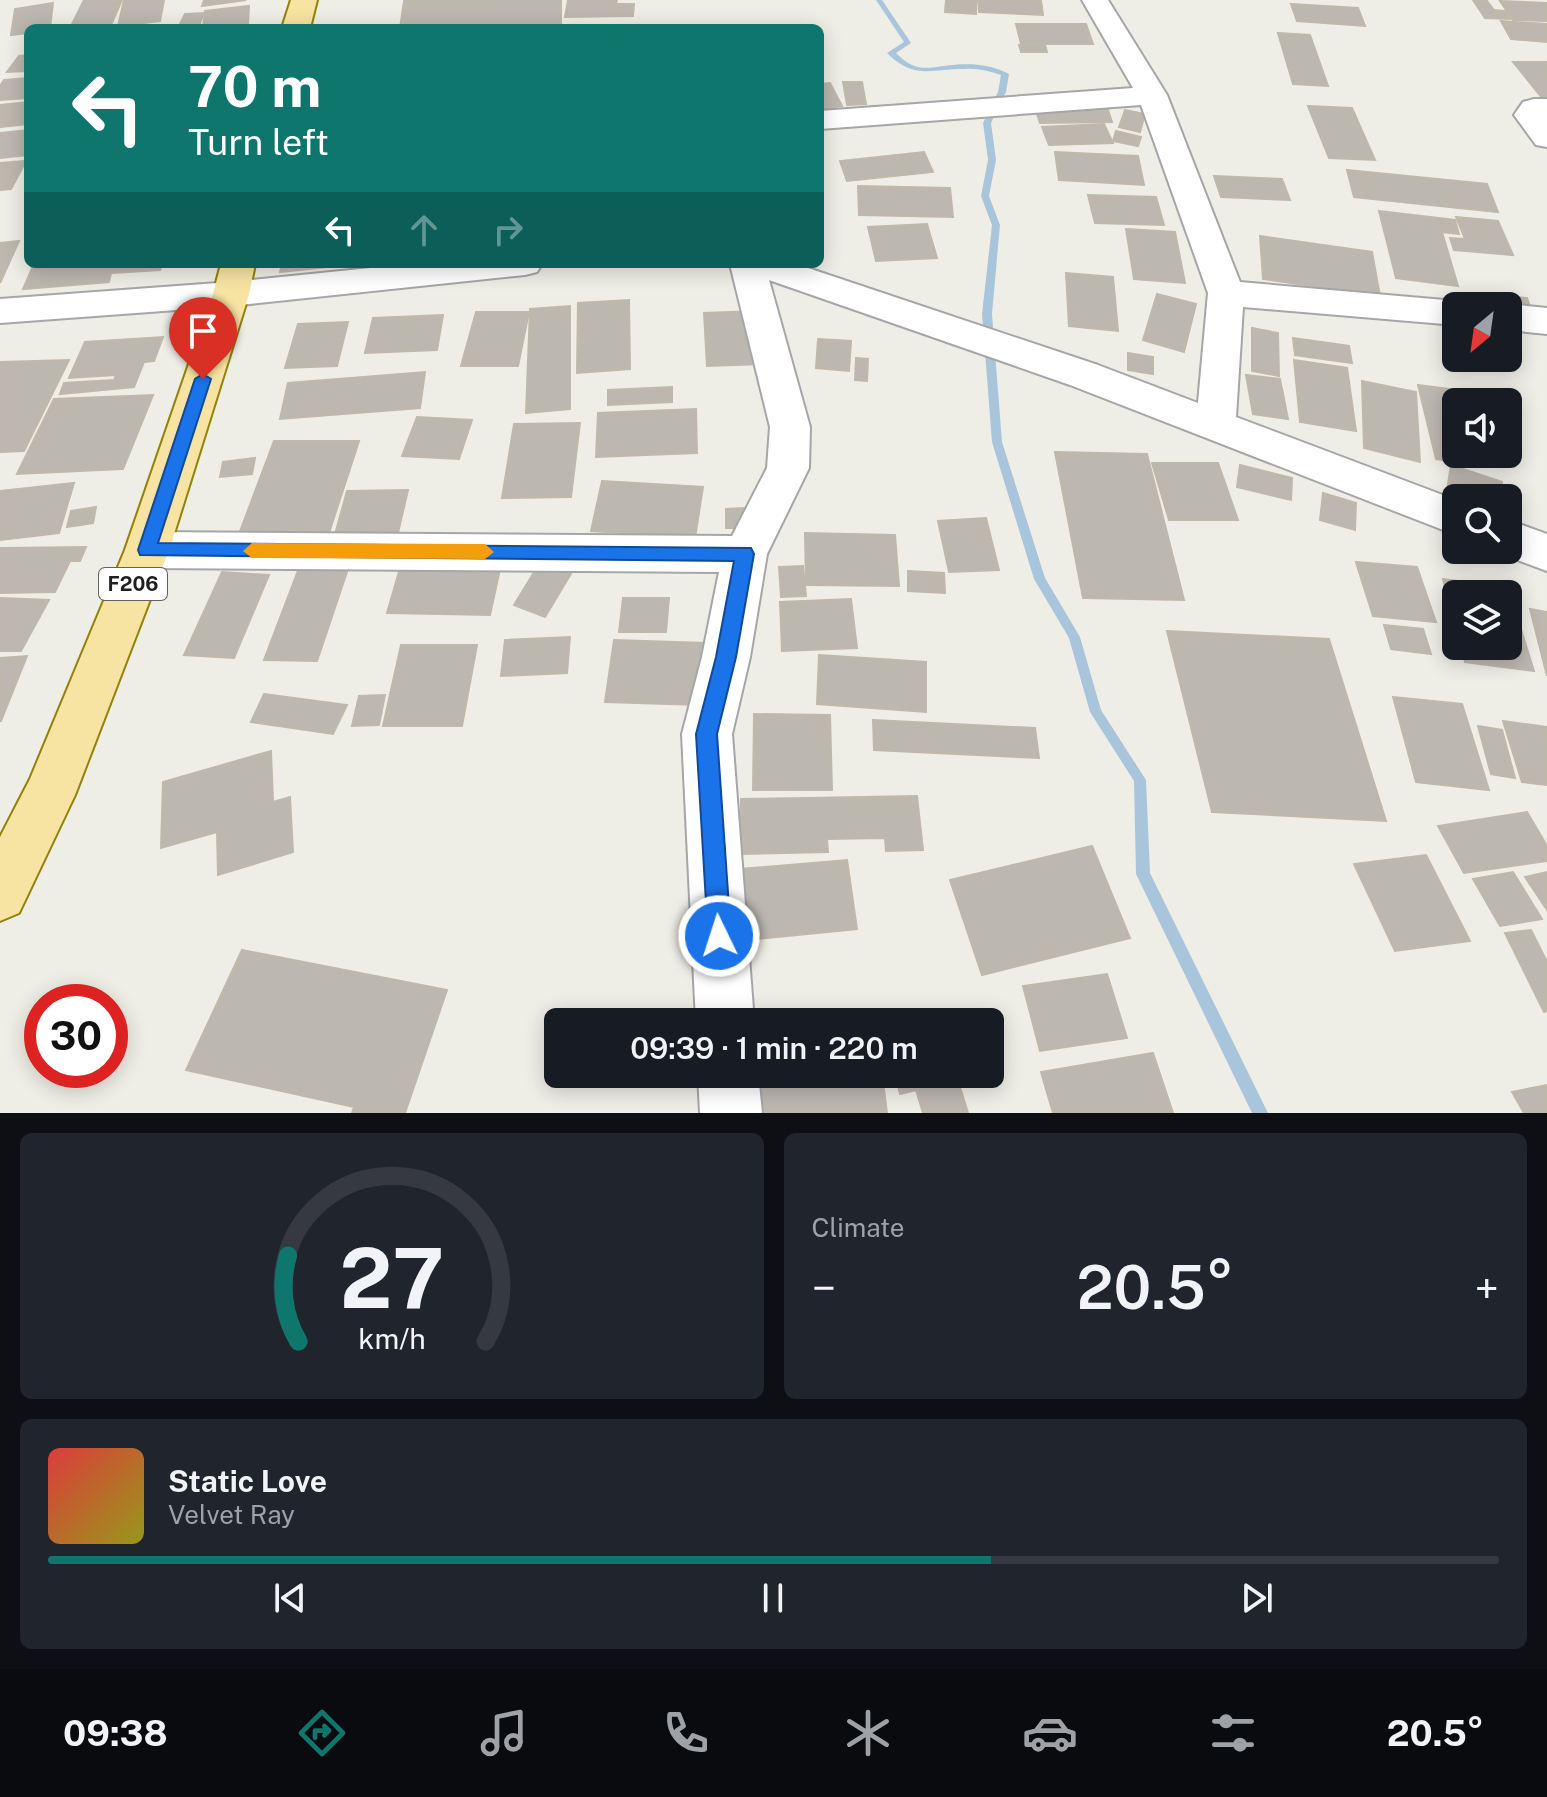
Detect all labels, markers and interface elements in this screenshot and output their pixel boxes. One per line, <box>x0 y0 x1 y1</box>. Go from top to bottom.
text: 70 m <box>188 54 321 120</box>
icon: left <box>56 56 160 160</box>
text: Turn left <box>188 121 329 163</box>
icon: left <box>318 208 362 252</box>
icon: ahead <box>402 208 446 252</box>
icon: right <box>486 208 530 252</box>
north arrow <box>1442 292 1522 372</box>
map controls <box>1442 292 1522 660</box>
pin <box>169 297 237 379</box>
icon: arrive <box>181 309 225 353</box>
button: sound <box>1442 388 1522 468</box>
button: search <box>1442 484 1522 564</box>
road number: F206 <box>99 568 167 600</box>
button: layers <box>1442 580 1522 660</box>
position arrow <box>677 894 761 978</box>
speed limit sign: 30 <box>24 984 128 1088</box>
text: 09:39 · 1 min · 220 m <box>630 1030 918 1066</box>
text: Climate <box>812 1212 905 1243</box>
text: 27 <box>339 1229 444 1327</box>
text: 20.5° <box>1077 1252 1234 1323</box>
text: − <box>812 1262 836 1314</box>
text: + <box>1475 1262 1499 1314</box>
text: km/h <box>358 1322 425 1355</box>
text: Static Love <box>168 1463 327 1499</box>
text: Velvet Ray <box>168 1499 295 1530</box>
icon: previous <box>268 1576 312 1620</box>
icon: pause <box>751 1576 795 1620</box>
icon: next <box>1235 1576 1279 1620</box>
icon: directions <box>294 1705 350 1761</box>
icon: music <box>476 1705 532 1761</box>
icon: phone <box>658 1705 714 1761</box>
icon: climate <box>840 1705 896 1761</box>
icon: car <box>1022 1705 1078 1761</box>
icon: filters <box>1205 1705 1261 1761</box>
text: 09:38 <box>63 1712 168 1754</box>
text: 20.5° <box>1387 1712 1484 1754</box>

